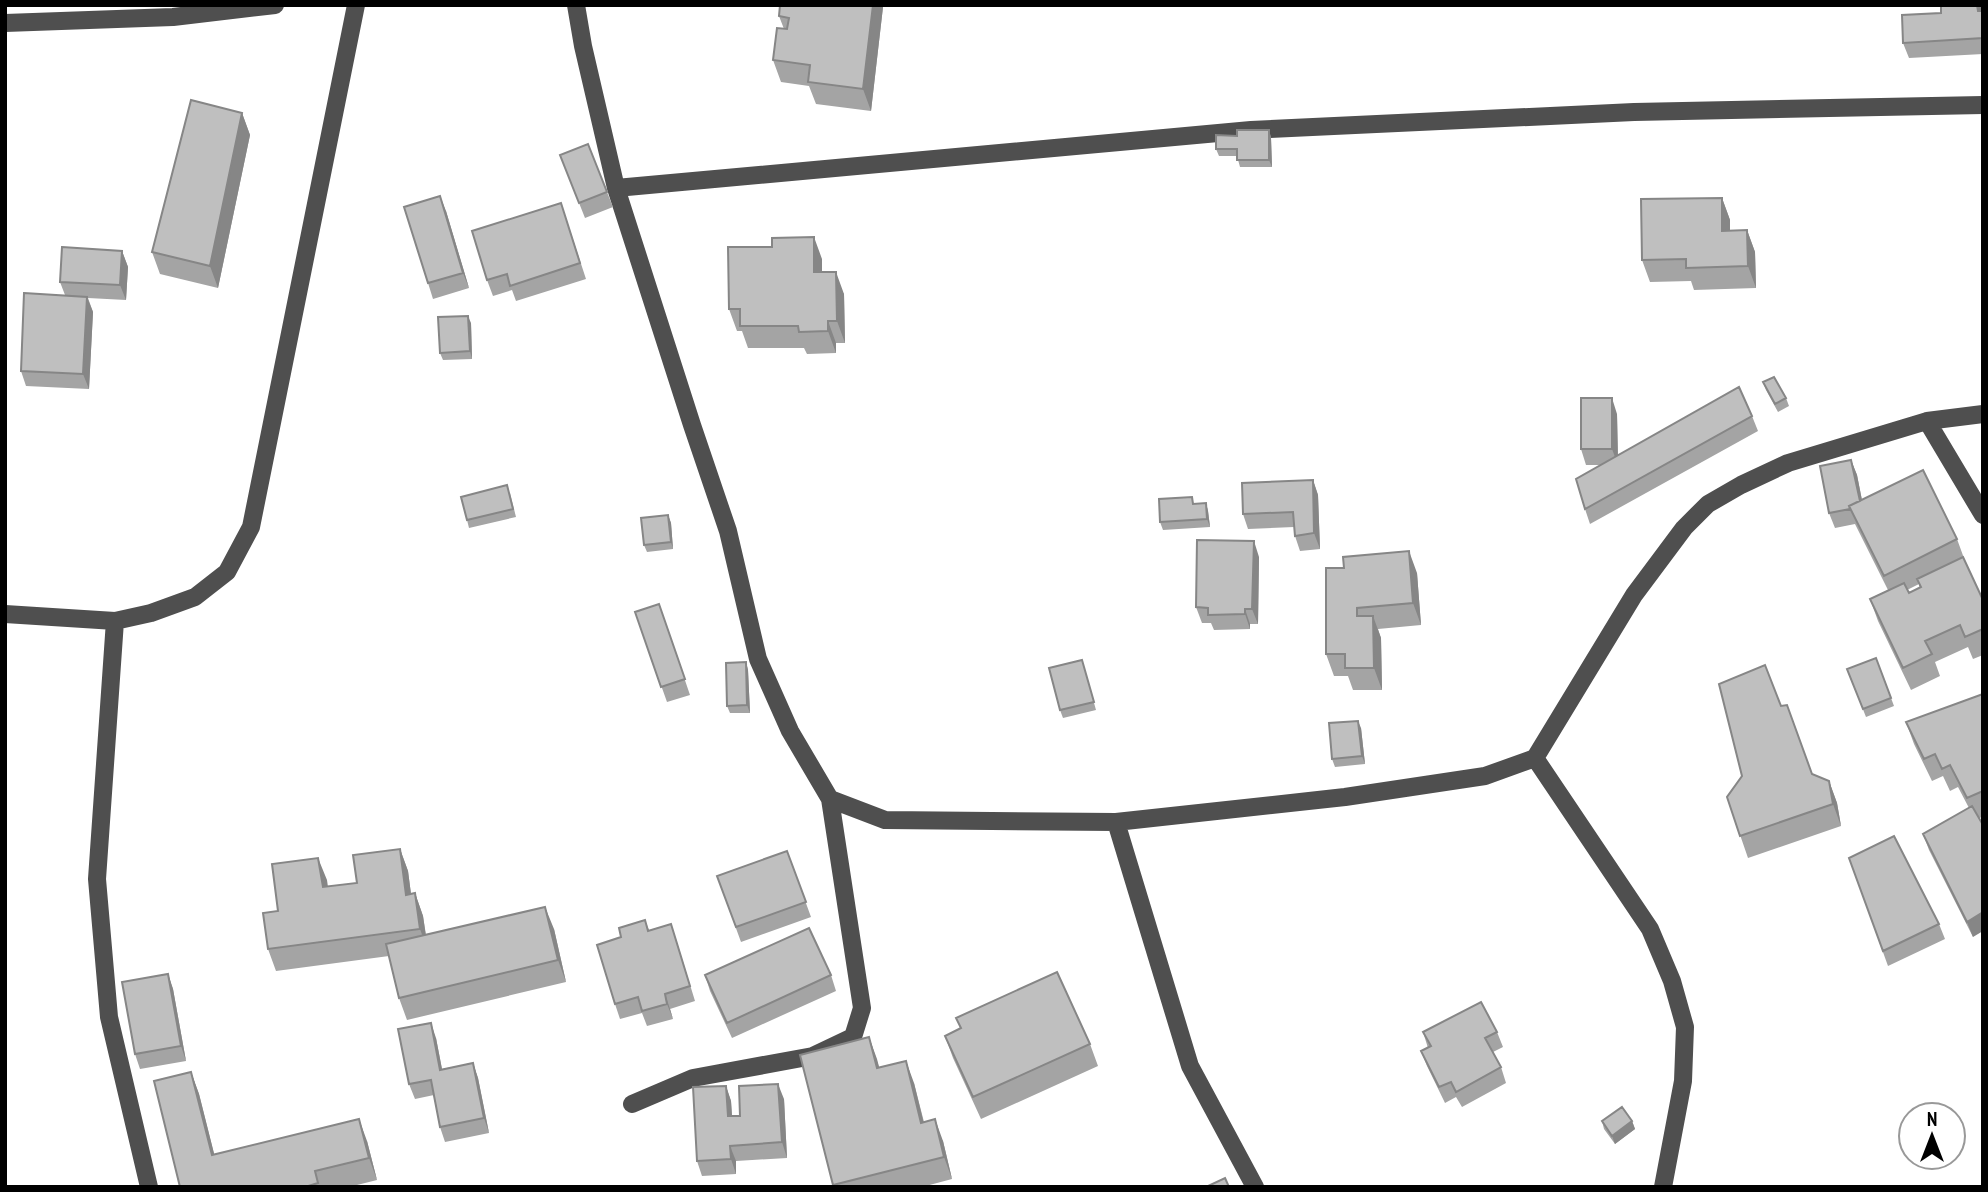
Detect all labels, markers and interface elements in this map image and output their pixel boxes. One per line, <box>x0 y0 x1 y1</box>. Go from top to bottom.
north arrow <box>1897 1101 1967 1171</box>
text: N <box>1927 1107 1937 1131</box>

